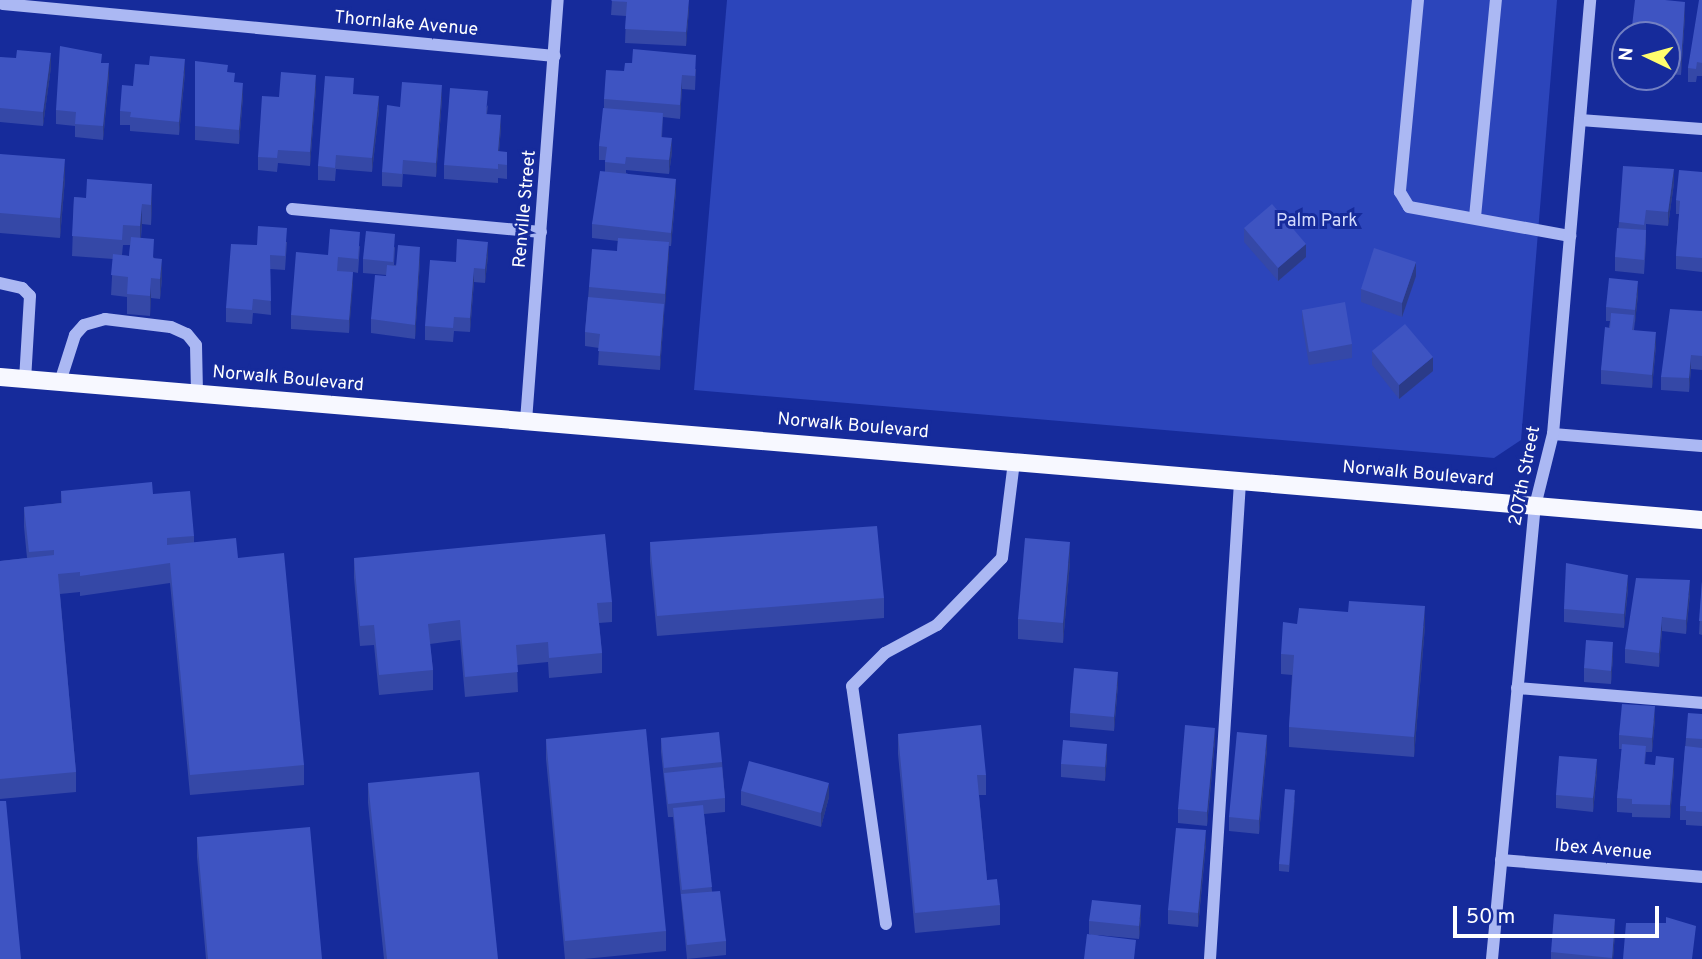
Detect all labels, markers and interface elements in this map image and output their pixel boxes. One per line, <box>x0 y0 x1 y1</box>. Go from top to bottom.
street label: Thornlake Avenue <box>333 8 479 42</box>
north arrow <box>1611 21 1681 91</box>
text: N <box>1615 46 1640 62</box>
street label: Renville Street <box>510 149 542 269</box>
park label: Palm Park <box>1276 211 1358 233</box>
street label: Norwalk Boulevard <box>211 363 365 397</box>
street label: Norwalk Boulevard <box>776 410 930 444</box>
street label: 207th Street <box>1506 424 1546 528</box>
street label: Norwalk Boulevard <box>1341 458 1495 492</box>
street label: Ibex Avenue <box>1553 836 1653 866</box>
scale bar <box>1457 892 1664 936</box>
text: 50 m <box>1466 904 1515 931</box>

